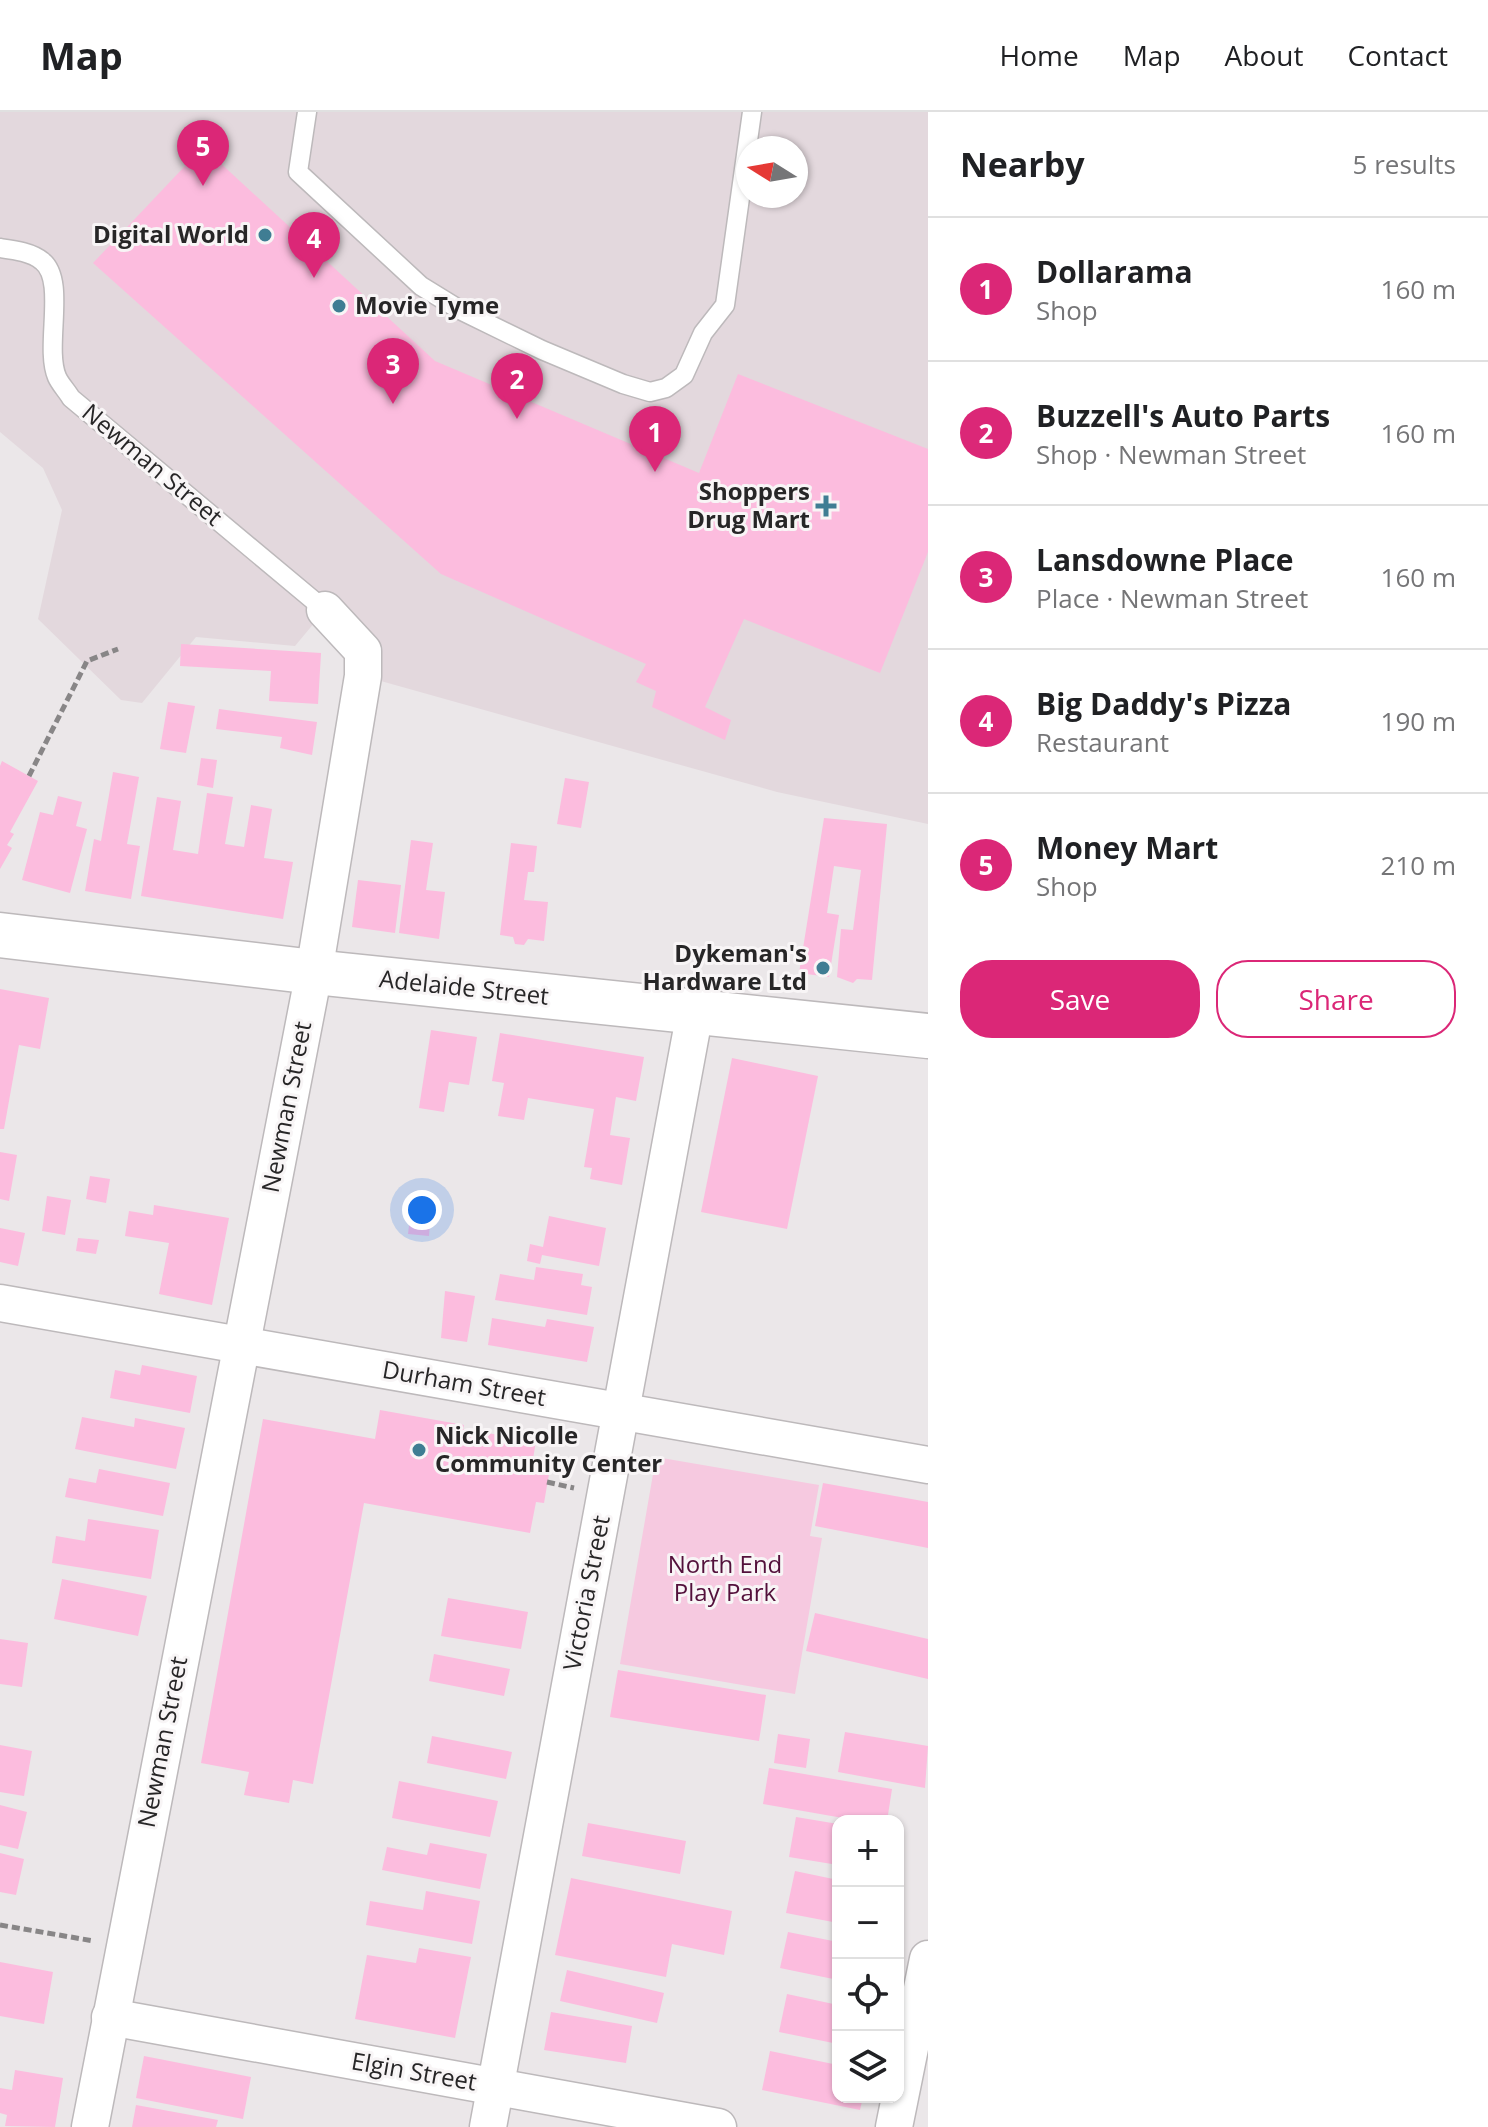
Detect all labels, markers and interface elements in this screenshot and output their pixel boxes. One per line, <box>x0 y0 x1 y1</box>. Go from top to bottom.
text: Map <box>40 29 123 81</box>
text: Home <box>1000 36 1079 74</box>
text: Map <box>1123 36 1181 74</box>
text: About <box>1225 36 1303 74</box>
text: Contact <box>1347 36 1448 74</box>
pin: 5 <box>177 120 229 186</box>
north arrow <box>736 136 808 208</box>
text: Nearby <box>960 141 1085 187</box>
text: 5 results <box>1353 146 1456 182</box>
pin: 4 <box>288 212 340 278</box>
place label: Digital World <box>93 217 249 250</box>
marker: Digital World <box>256 226 274 244</box>
text: Dollarama <box>1036 251 1193 292</box>
text: 1 <box>979 271 993 307</box>
text: 160 m <box>1381 271 1456 307</box>
place label: Movie Tyme <box>355 288 499 321</box>
text: Shop <box>1036 292 1098 328</box>
marker: Movie Tyme <box>330 297 348 315</box>
pin: 3 <box>367 338 419 404</box>
pin: 2 <box>491 353 543 419</box>
street label: Newman Street <box>76 395 230 532</box>
text: Buzzell's Auto Parts <box>1036 395 1330 436</box>
pin: 1 <box>629 406 681 472</box>
text: 2 <box>979 415 993 451</box>
text: 160 m <box>1381 415 1456 451</box>
text: Shop · Newman Street <box>1036 436 1306 472</box>
place label: Shoppers Drug Mart <box>687 474 810 535</box>
marker: Shoppers Drug Mart <box>817 497 835 515</box>
text: Lansdowne Place <box>1036 539 1293 580</box>
text: 3 <box>979 559 993 595</box>
text: 160 m <box>1381 559 1456 595</box>
text: Place · Newman Street <box>1036 580 1308 616</box>
text: Big Daddy's Pizza <box>1036 683 1291 724</box>
text: 4 <box>979 703 993 739</box>
text: 190 m <box>1381 703 1456 739</box>
text: Restaurant <box>1036 724 1169 760</box>
text: Money Mart <box>1036 827 1218 868</box>
text: 5 <box>979 847 993 883</box>
text: 210 m <box>1381 847 1456 883</box>
text: Shop <box>1036 868 1098 904</box>
place label: Dykeman's Hardware Ltd <box>643 936 807 997</box>
marker: Dykeman's Hardware Ltd <box>814 959 832 977</box>
button: Save <box>960 960 1200 1038</box>
button: Share <box>1216 960 1456 1038</box>
street label: Adelaide Street <box>378 961 551 1012</box>
street label: Newman Street <box>253 1018 318 1195</box>
your location <box>402 1190 442 1230</box>
street label: Durham Street <box>380 1352 549 1413</box>
place label: Nick Nicolle Community Center <box>435 1418 662 1479</box>
marker: Nick Nicolle Community Center <box>410 1441 428 1459</box>
street label: Victoria Street <box>554 1512 617 1673</box>
park label: North End Play Park <box>668 1547 782 1608</box>
street label: Newman Street <box>129 1653 194 1830</box>
map controls <box>832 1815 904 2103</box>
button: + <box>832 1815 904 1887</box>
button: − <box>832 1887 904 1959</box>
button: locate <box>832 1959 904 2031</box>
button: layers <box>832 2031 904 2103</box>
street label: Elgin Street <box>349 2043 479 2098</box>

